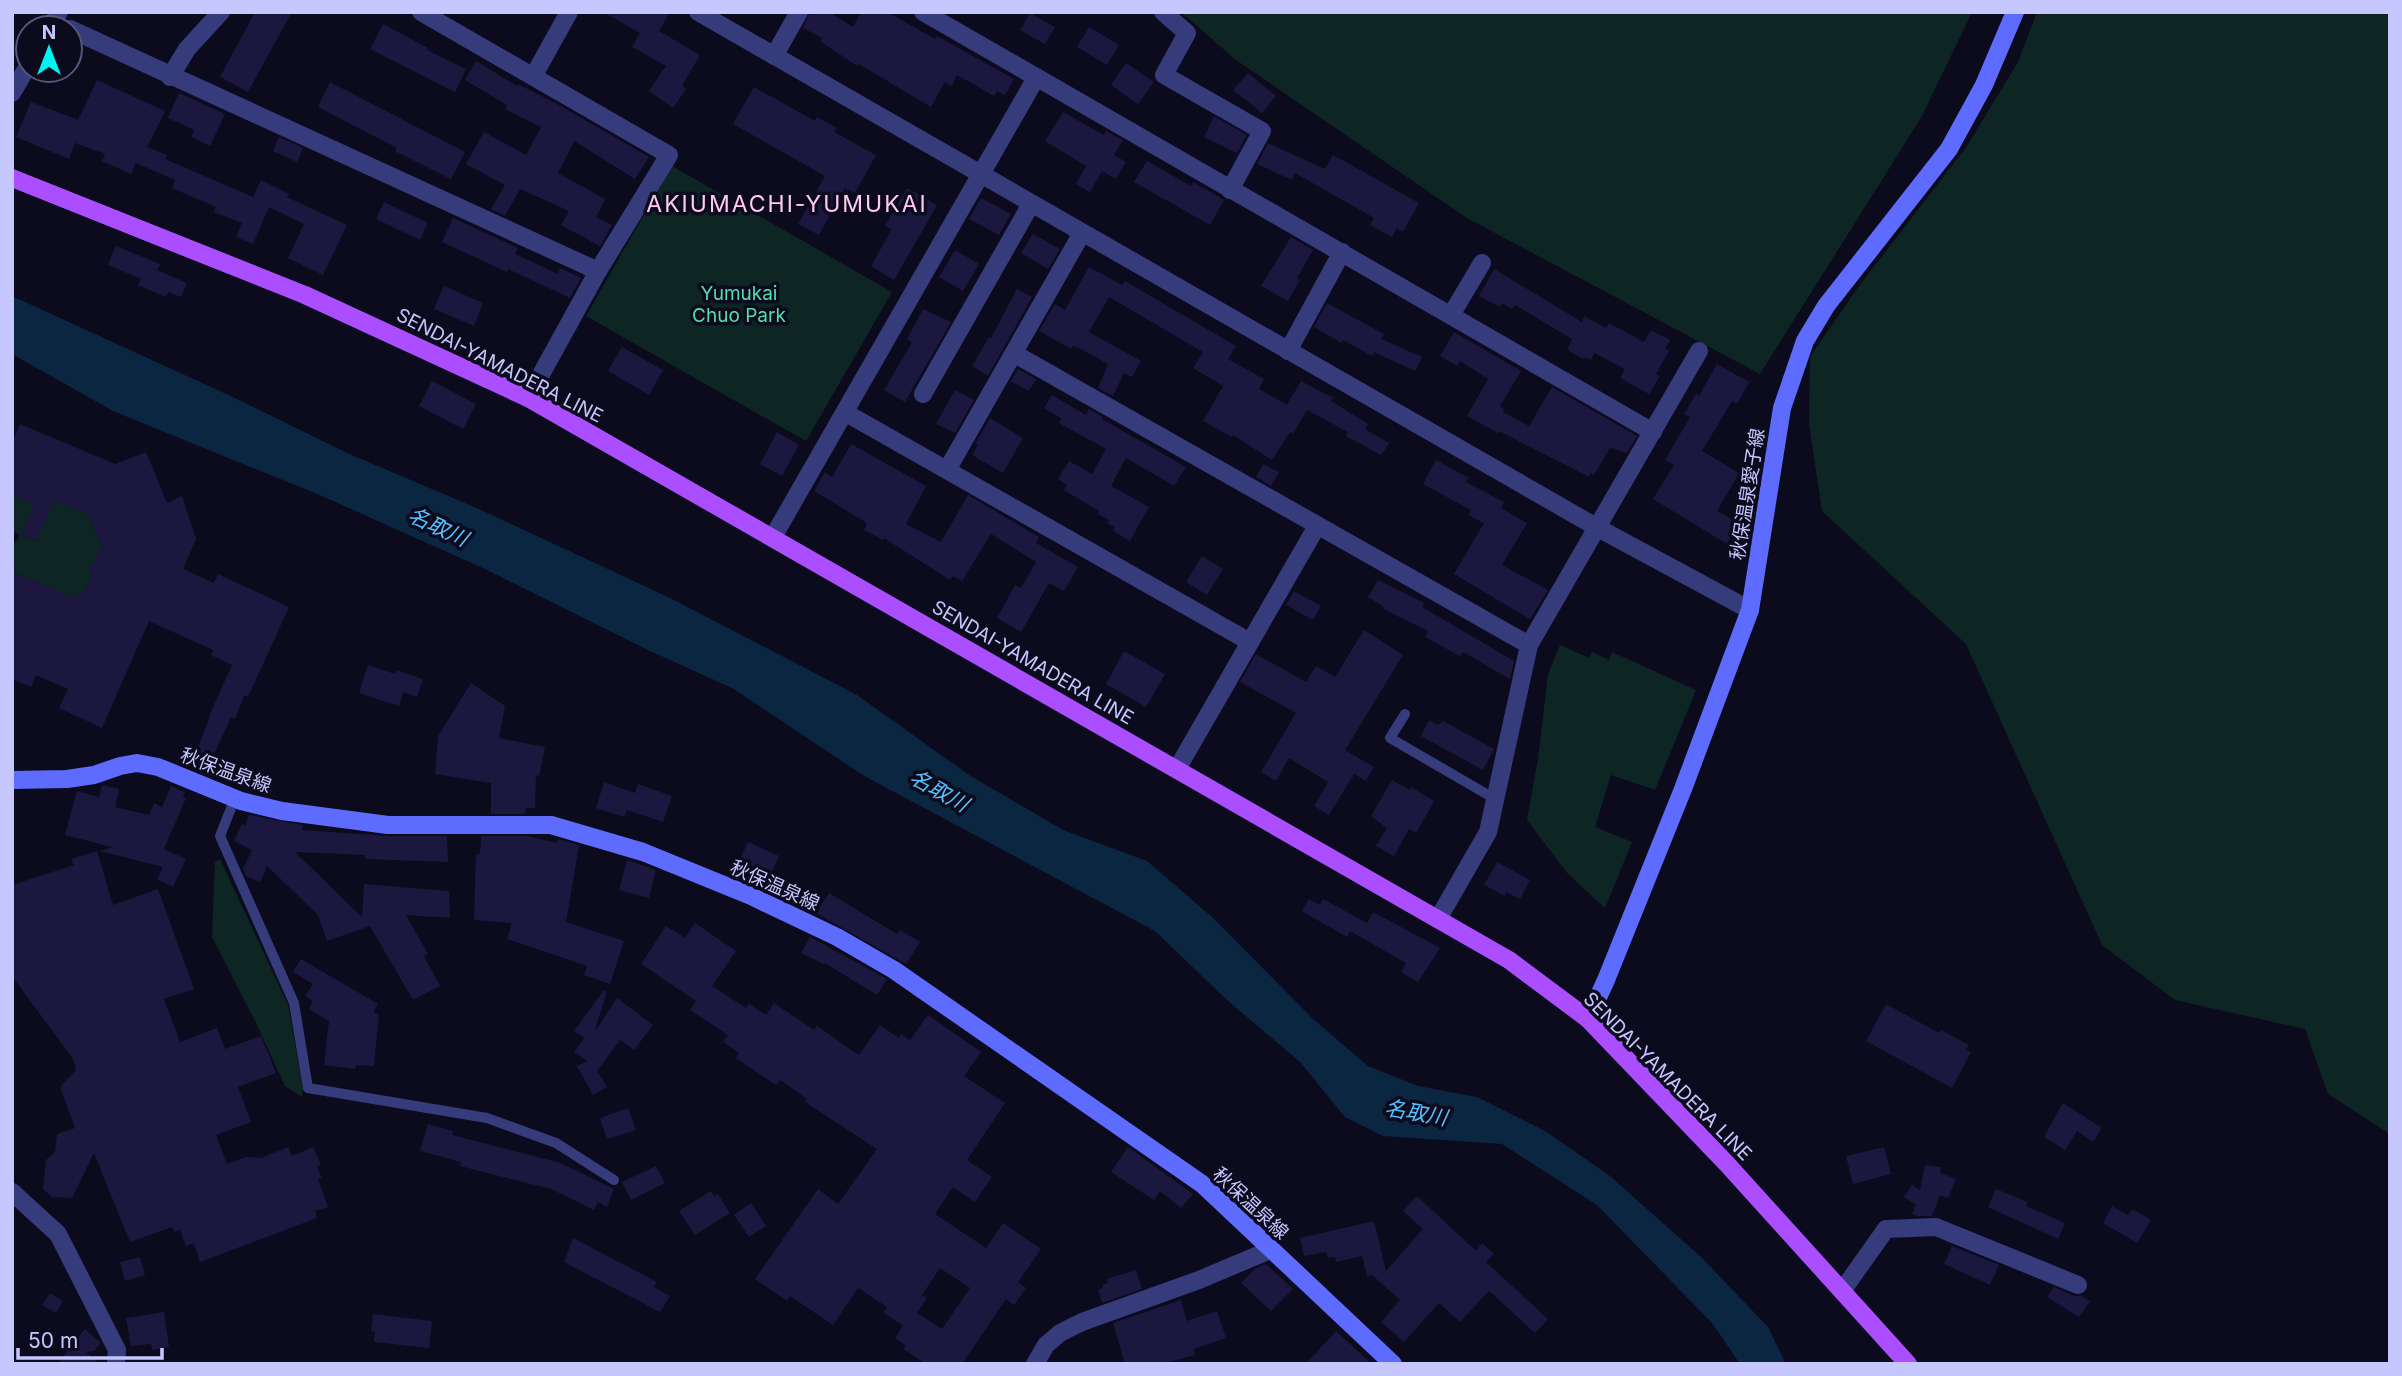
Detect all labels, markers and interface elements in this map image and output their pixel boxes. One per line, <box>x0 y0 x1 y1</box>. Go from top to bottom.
north arrow <box>14 14 84 84</box>
text: N <box>42 21 56 44</box>
district label: AKIUMACHI-YUMUKAI <box>646 190 928 218</box>
park label: Yumukai Chuo Park <box>692 282 786 327</box>
street label: SENDAI-YAMADERA LINE <box>393 303 607 428</box>
street label: 秋保温泉愛子線 <box>1726 427 1769 562</box>
water label: 名取川 <box>404 502 474 552</box>
street label: SENDAI-YAMADERA LINE <box>928 595 1138 730</box>
street label: 秋保温泉線 <box>177 743 274 798</box>
water label: 名取川 <box>906 764 975 818</box>
street label: 秋保温泉線 <box>727 856 823 915</box>
street label: SENDAI-YAMADERA LINE <box>1579 987 1757 1165</box>
water label: 名取川 <box>1383 1095 1451 1131</box>
street label: 秋保温泉線 <box>1208 1163 1293 1244</box>
scale bar <box>18 1316 161 1360</box>
text: 50 m <box>28 1328 78 1353</box>

